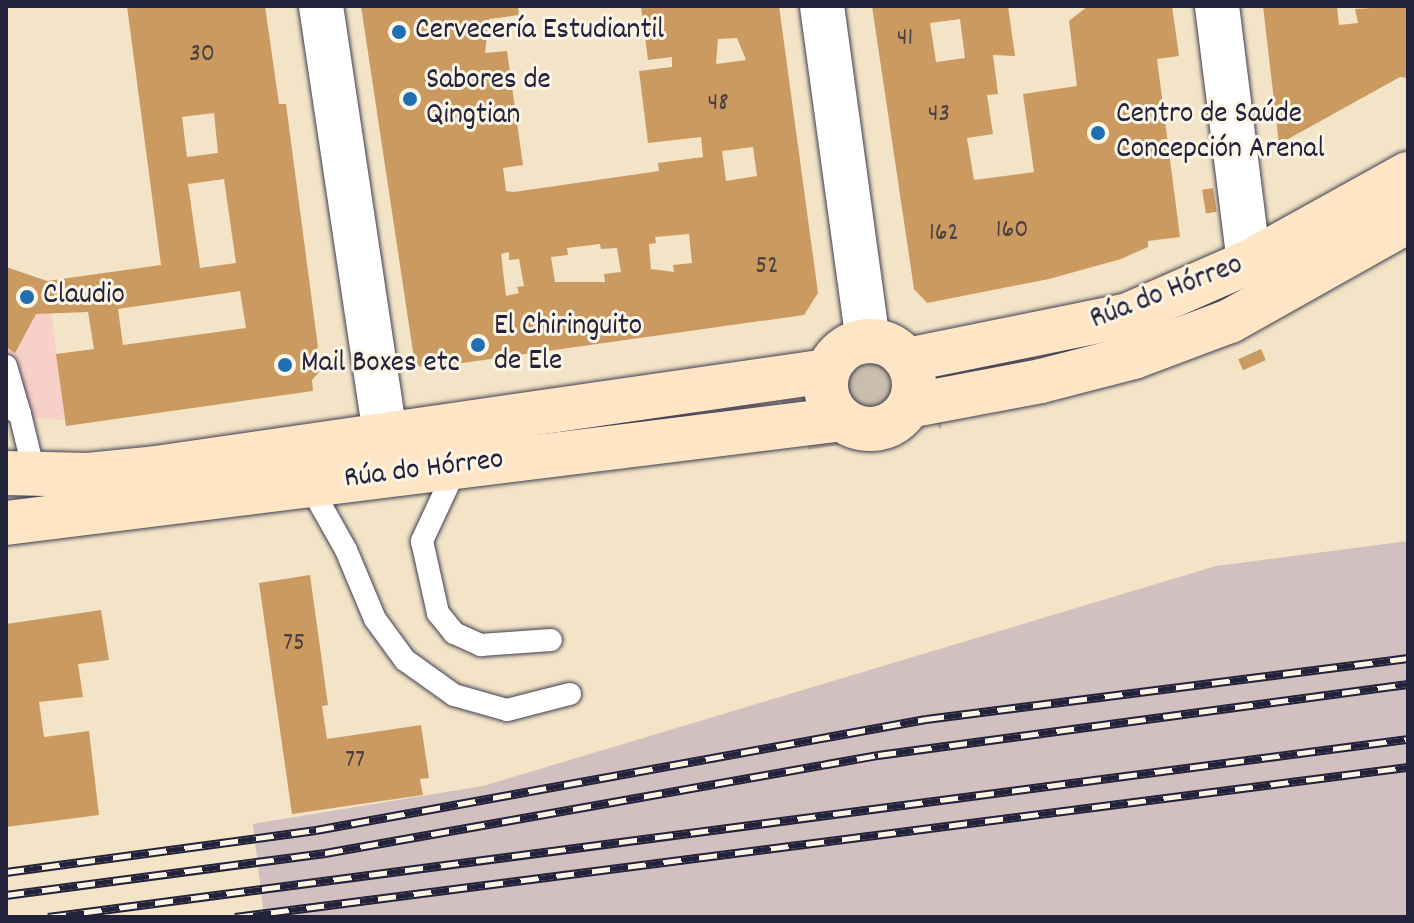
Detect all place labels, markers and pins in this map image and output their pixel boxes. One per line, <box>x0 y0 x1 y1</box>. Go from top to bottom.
place label: Cervecería Estudiantil <box>415 14 664 50</box>
marker: Cervecería Estudiantil <box>390 23 408 41</box>
place label: Sabores de Qingtian <box>426 64 551 134</box>
marker: Sabores de Qingtian <box>401 90 419 108</box>
place label: Centro de Saúde Concepción Arenal <box>1116 98 1325 168</box>
marker: Centro de Saúde Concepción Arenal <box>1087 122 1109 144</box>
place label: Claudio <box>43 279 125 315</box>
marker: Claudio <box>18 288 36 306</box>
place label: El Chiringuito de Ele <box>494 310 642 380</box>
marker: El Chiringuito de Ele <box>469 336 487 354</box>
place label: Mail Boxes etc <box>301 347 460 383</box>
marker: Mail Boxes etc <box>276 356 294 374</box>

